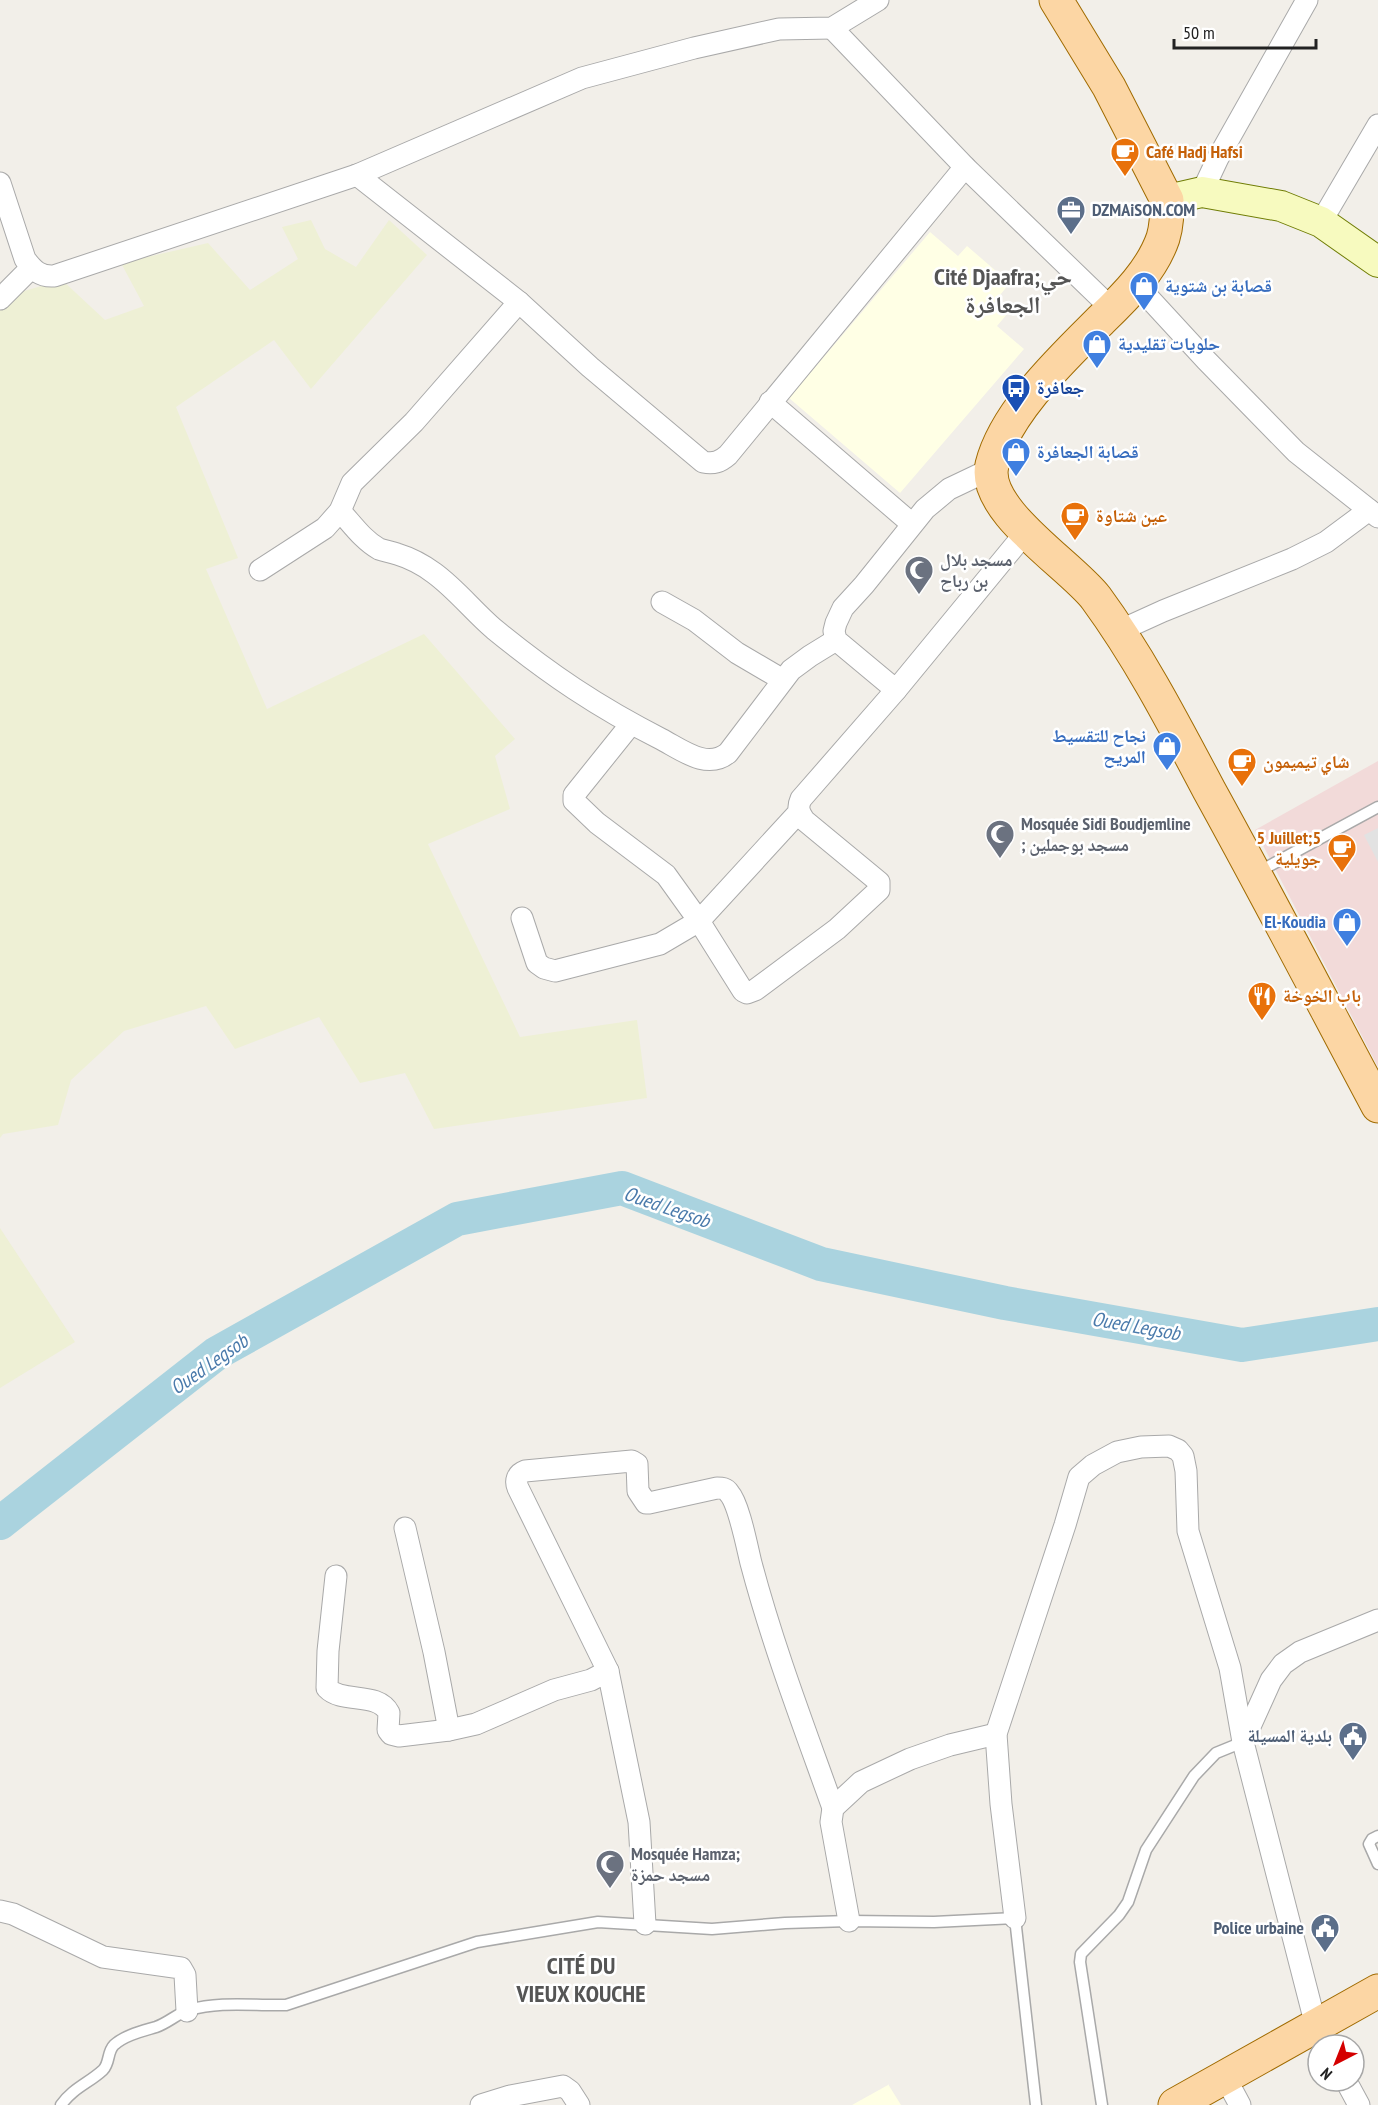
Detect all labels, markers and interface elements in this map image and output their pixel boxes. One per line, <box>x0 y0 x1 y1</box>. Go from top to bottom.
scale bar <box>1174 12 1316 50</box>
text: 50 m <box>1183 21 1215 44</box>
cafe icon: Café Hadj Hafsi <box>1109 136 1141 178</box>
place label: Café Hadj Hafsi <box>1146 140 1243 163</box>
office icon: DZMAiSON.COM <box>1055 194 1087 236</box>
place label: DZMAiSON.COM <box>1092 198 1195 221</box>
district label: Cité Djaafra;حي الجعافرة <box>934 261 1072 320</box>
shop icon: قصابة بن شتوية <box>1128 270 1160 312</box>
place label: قصابة بن شتوية <box>1165 274 1272 297</box>
shop icon: حلويات تقليدية <box>1081 328 1113 370</box>
place label: حلويات تقليدية <box>1118 332 1221 355</box>
bus stop icon: جعافرة <box>1000 372 1032 414</box>
place label: جعافرة <box>1037 376 1085 399</box>
shop icon: قصابة الجعافرة <box>1000 436 1032 478</box>
place label: قصابة الجعافرة <box>1037 440 1139 463</box>
cafe icon: عين شتاوة <box>1059 500 1091 542</box>
place label: عين شتاوة <box>1096 504 1167 527</box>
place label: مسجد بلال بن رباح <box>940 548 1013 592</box>
mosque icon: مسجد بلال بن رباح <box>903 554 935 596</box>
place label: نجاح للتقسيط المريح <box>1052 724 1146 769</box>
shop icon: نجاح للتقسيط المريح <box>1151 730 1183 772</box>
cafe icon: شاي تيميمون <box>1226 746 1258 788</box>
place label: شاي تيميمون <box>1263 750 1350 776</box>
place label: Mosquée Sidi Boudjemline ; مسجد بوجملين <box>1021 812 1191 856</box>
mosque icon: Mosquée Sidi Boudjemline ; مسجد بوجملين <box>984 818 1016 860</box>
place label: 5 Juillet;5 جويلية <box>1257 826 1321 870</box>
cafe icon: 5 Juillet;5 جويلية <box>1326 832 1358 874</box>
shop icon: El-Koudia <box>1331 906 1363 948</box>
place label: El-Koudia <box>1264 910 1326 933</box>
restaurant icon: باب الخوخة <box>1246 980 1278 1022</box>
place label: باب الخوخة <box>1283 984 1361 1007</box>
water label: Oued Legsob <box>621 1180 715 1234</box>
water label: Oued Legsob <box>1090 1305 1183 1347</box>
water label: Oued Legsob <box>165 1327 254 1400</box>
public building icon: بلدية المسيلة <box>1337 1720 1369 1762</box>
place label: بلدية المسيلة <box>1247 1724 1332 1747</box>
place label: Mosquée Hamza; مسجد حمزة <box>631 1842 740 1886</box>
mosque icon: Mosquée Hamza; مسجد حمزة <box>594 1848 626 1890</box>
public building icon: Police urbaine <box>1309 1912 1341 1954</box>
place label: Police urbaine <box>1214 1916 1304 1939</box>
district label: CITÉ DU VIEUX KOUCHE <box>516 1950 645 2009</box>
north arrow <box>1306 2033 1366 2093</box>
text: N <box>1316 2064 1336 2084</box>

